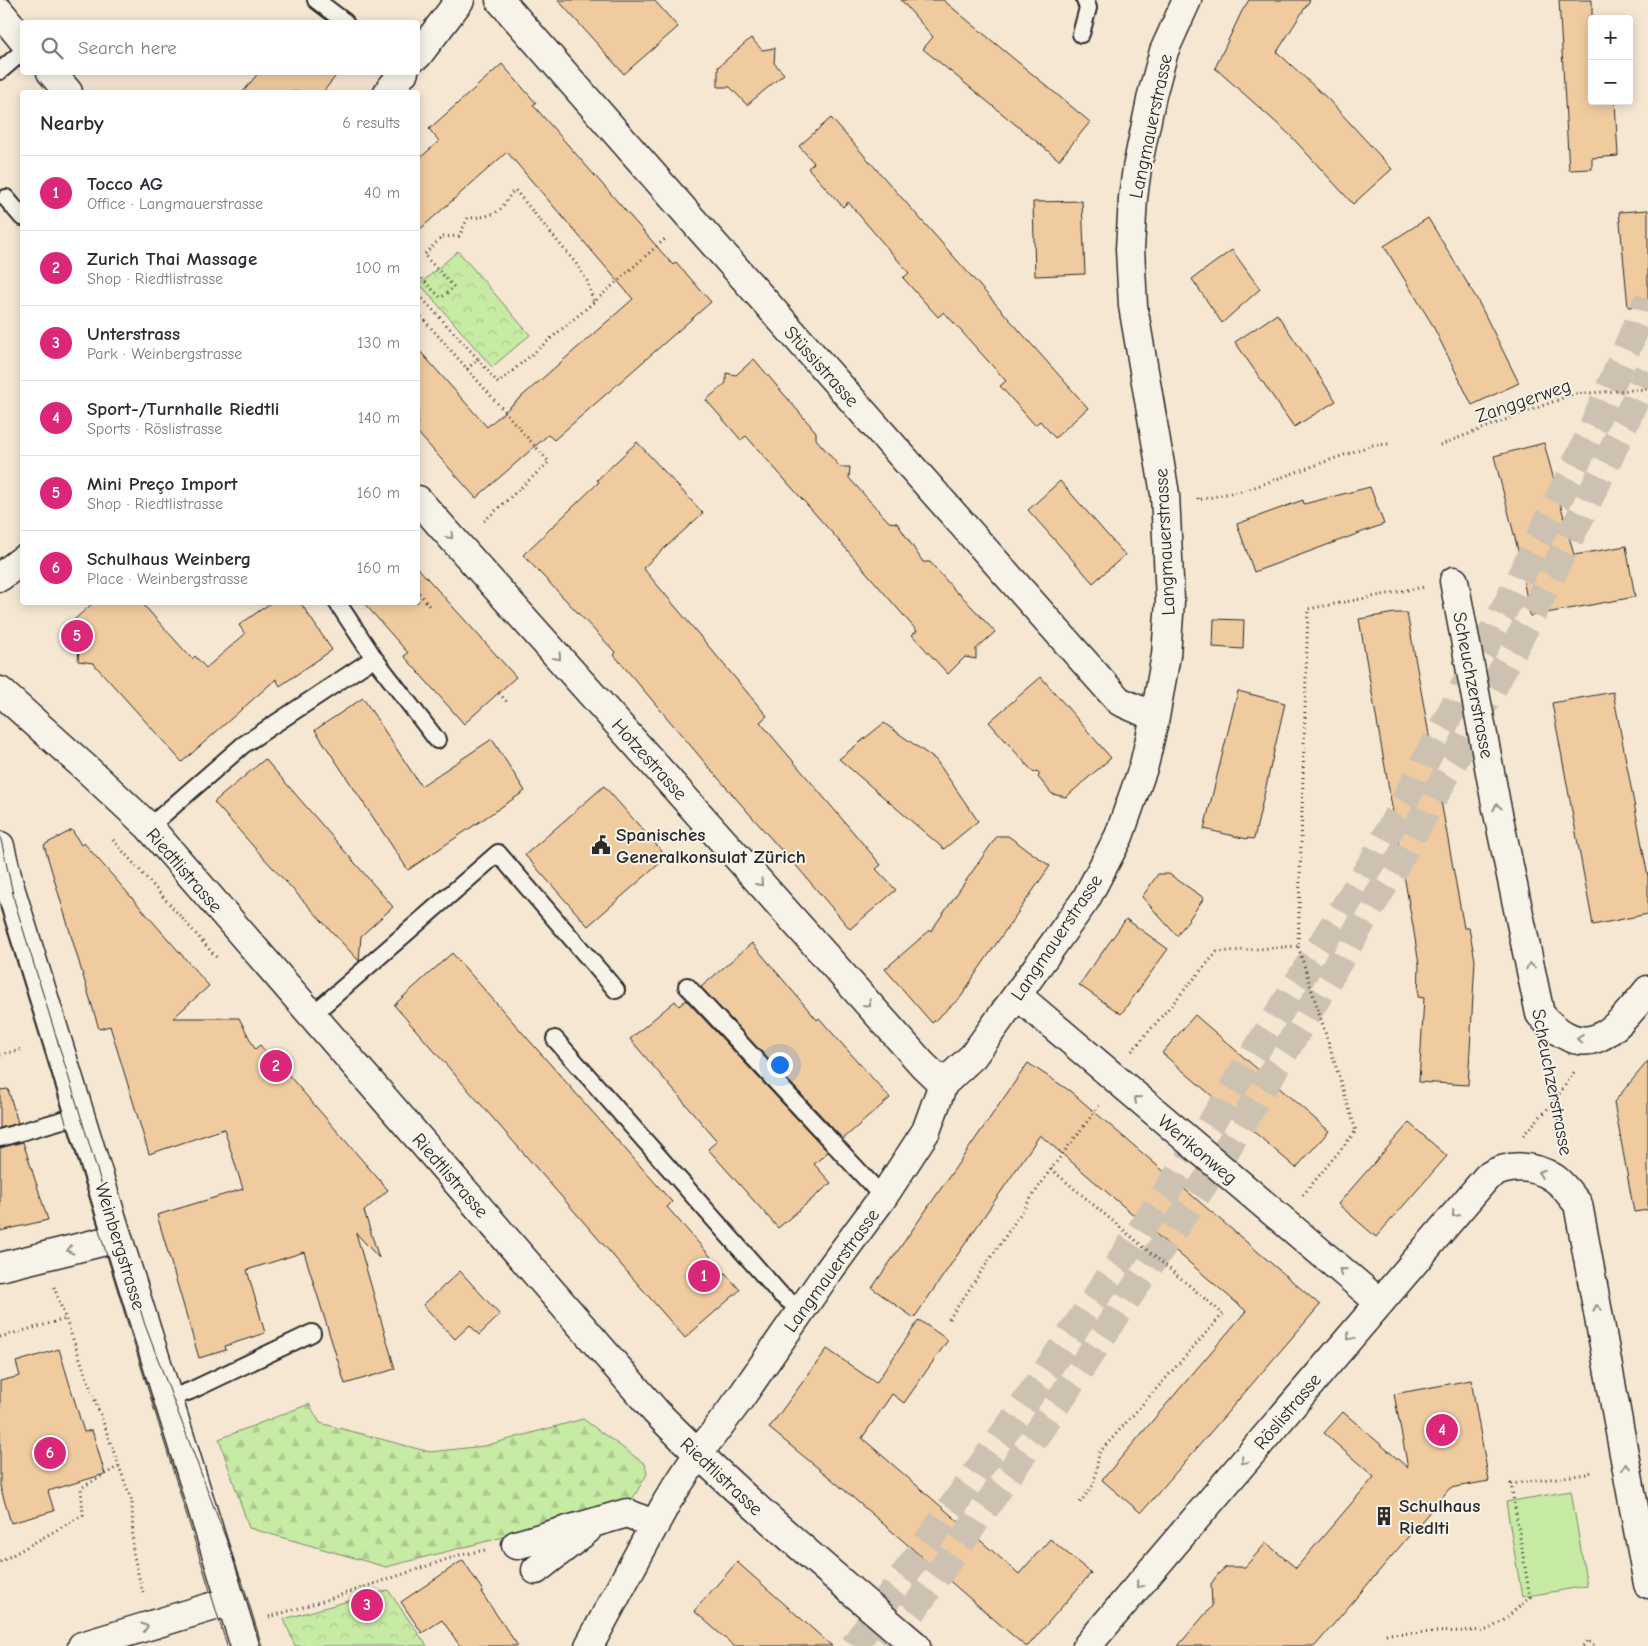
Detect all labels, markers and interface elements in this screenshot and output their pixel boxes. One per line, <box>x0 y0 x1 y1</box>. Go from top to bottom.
map controls <box>1588 15 1633 105</box>
button: + <box>1588 15 1633 60</box>
search box <box>20 20 420 75</box>
icon: search <box>38 34 66 62</box>
text: Search here <box>78 37 177 59</box>
street label: Langmauerstrasse <box>1125 52 1177 201</box>
button: − <box>1588 60 1633 105</box>
text: Nearby <box>40 111 104 135</box>
text: 6 results <box>342 114 400 132</box>
text: Tocco AG <box>87 173 163 195</box>
text: 1 <box>53 184 59 202</box>
text: 40 m <box>364 184 400 202</box>
text: Office · Langmauerstrasse <box>87 195 263 213</box>
text: Zurich Thai Massage <box>87 248 257 270</box>
text: 2 <box>52 259 60 277</box>
text: 100 m <box>356 259 400 277</box>
text: Shop · Riedtlistrasse <box>87 270 223 288</box>
street label: Stüssistrasse <box>779 322 863 412</box>
text: Unterstrass <box>87 323 180 345</box>
text: 3 <box>52 334 60 352</box>
text: 130 m <box>357 334 400 352</box>
text: Park · Weinbergstrasse <box>87 345 242 363</box>
street label: Zanggerweg <box>1473 374 1574 427</box>
text: Sport-/Turnhalle Riedtli <box>87 398 280 420</box>
text: 4 <box>52 409 60 427</box>
text: 140 m <box>358 409 400 427</box>
text: Sports · Röslistrasse <box>87 420 222 438</box>
street label: Langmauerstrasse <box>1150 468 1180 616</box>
text: Mini Preço Import <box>87 473 238 495</box>
text: 5 <box>52 484 60 502</box>
text: 160 m <box>357 484 400 502</box>
text: Shop · Riedtlistrasse <box>87 495 223 513</box>
one-way arrow <box>444 531 453 540</box>
text: Schulhaus Weinberg <box>87 548 251 570</box>
text: 6 <box>52 559 60 577</box>
text: 160 m <box>357 559 400 577</box>
text: Place · Weinbergstrasse <box>87 570 248 588</box>
street label: Scheuchzerstrasse <box>1448 610 1498 760</box>
pin: 5 <box>61 617 93 655</box>
one-way arrow <box>553 652 562 661</box>
street label: Hotzestrasse <box>607 714 692 805</box>
one-way arrow <box>1492 803 1503 812</box>
street label: Riedtlistrasse <box>142 824 227 917</box>
place label: Spanisches Generalkonsulat Zürich <box>616 824 806 868</box>
public building icon: Spanisches Generalkonsulat Zürich <box>590 834 612 856</box>
street label: Langmauerstrasse <box>1006 870 1107 1005</box>
one-way arrow <box>754 877 763 886</box>
one-way arrow <box>1525 962 1536 971</box>
one-way arrow <box>863 998 872 1007</box>
street label: Scheuchzerstrasse <box>1527 1007 1577 1157</box>
one-way arrow <box>1575 1033 1583 1044</box>
pin: 2 <box>260 1047 292 1085</box>
your location <box>767 1052 793 1078</box>
one-way arrow <box>1134 1095 1143 1104</box>
street label: Werikonweg <box>1153 1110 1241 1189</box>
street label: Riedtlistrasse <box>408 1129 493 1222</box>
one-way arrow <box>1538 1169 1546 1179</box>
street label: Weinbergstrasse <box>90 1180 150 1313</box>
street label: Langmauerstrasse <box>780 1204 884 1337</box>
one-way arrow <box>1452 1208 1461 1217</box>
one-way arrow <box>66 1244 75 1255</box>
pin: 1 <box>688 1257 720 1295</box>
one-way arrow <box>1339 1268 1348 1277</box>
one-way arrow <box>1592 1303 1602 1312</box>
one-way arrow <box>1346 1332 1355 1341</box>
street label: Röslistrasse <box>1249 1369 1326 1454</box>
pin: 4 <box>1426 1411 1458 1449</box>
street label: Riedtlistrasse <box>676 1433 767 1520</box>
pin: 6 <box>34 1434 66 1472</box>
one-way arrow <box>1242 1455 1250 1464</box>
one-way arrow <box>1621 1463 1631 1472</box>
place label: Schulhaus Riedlti <box>1399 1495 1480 1539</box>
building icon: Schulhaus Riedlti <box>1373 1505 1395 1527</box>
one-way arrow <box>1136 1579 1145 1588</box>
pin: 3 <box>351 1586 383 1624</box>
one-way arrow <box>141 1622 149 1632</box>

